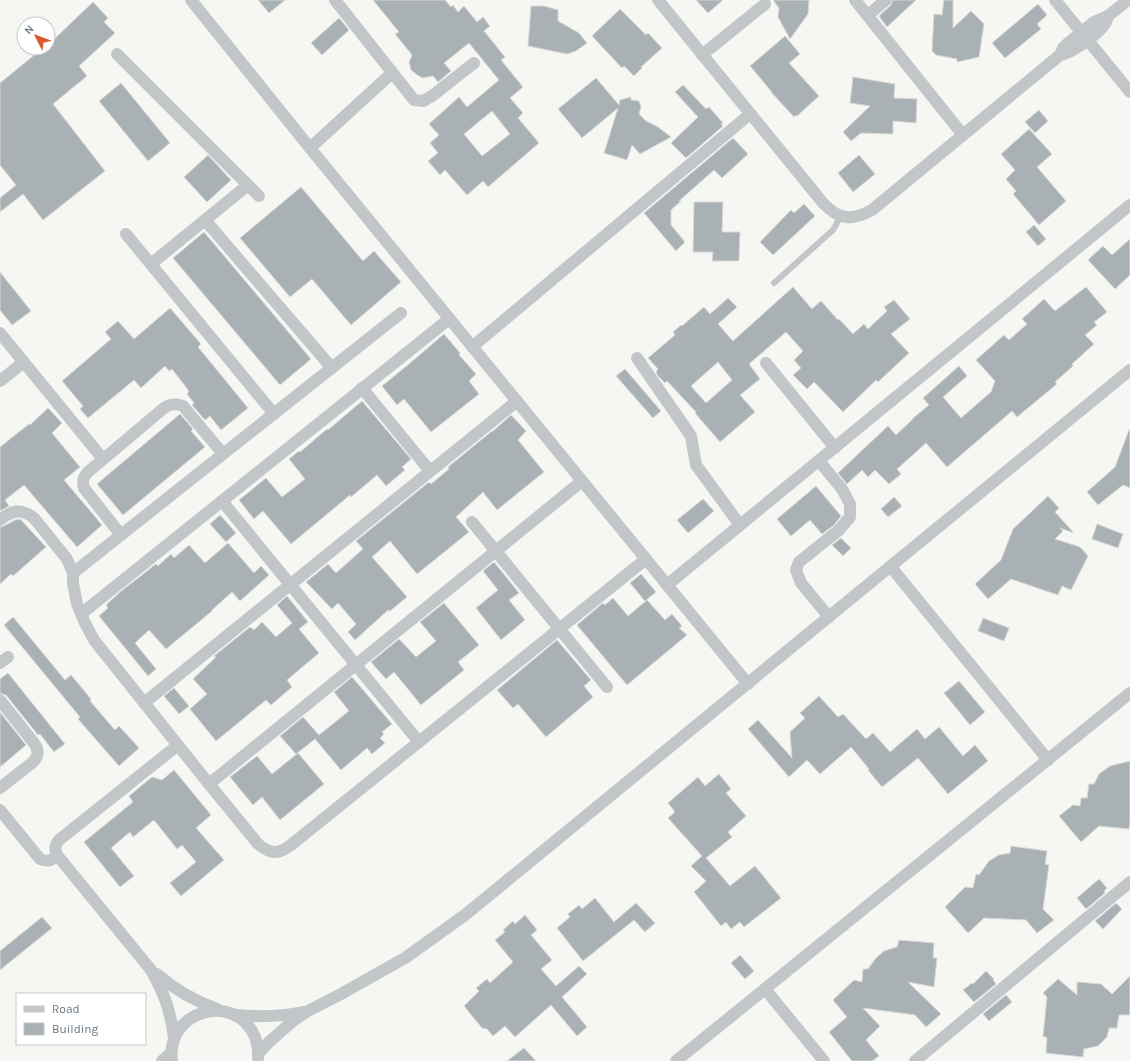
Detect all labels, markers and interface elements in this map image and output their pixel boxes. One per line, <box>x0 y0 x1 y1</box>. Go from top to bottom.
north arrow <box>16 16 56 56</box>
text: N <box>21 22 36 37</box>
legend <box>16 993 146 1045</box>
text: Road <box>52 1002 80 1016</box>
text: Building <box>52 1022 99 1036</box>

